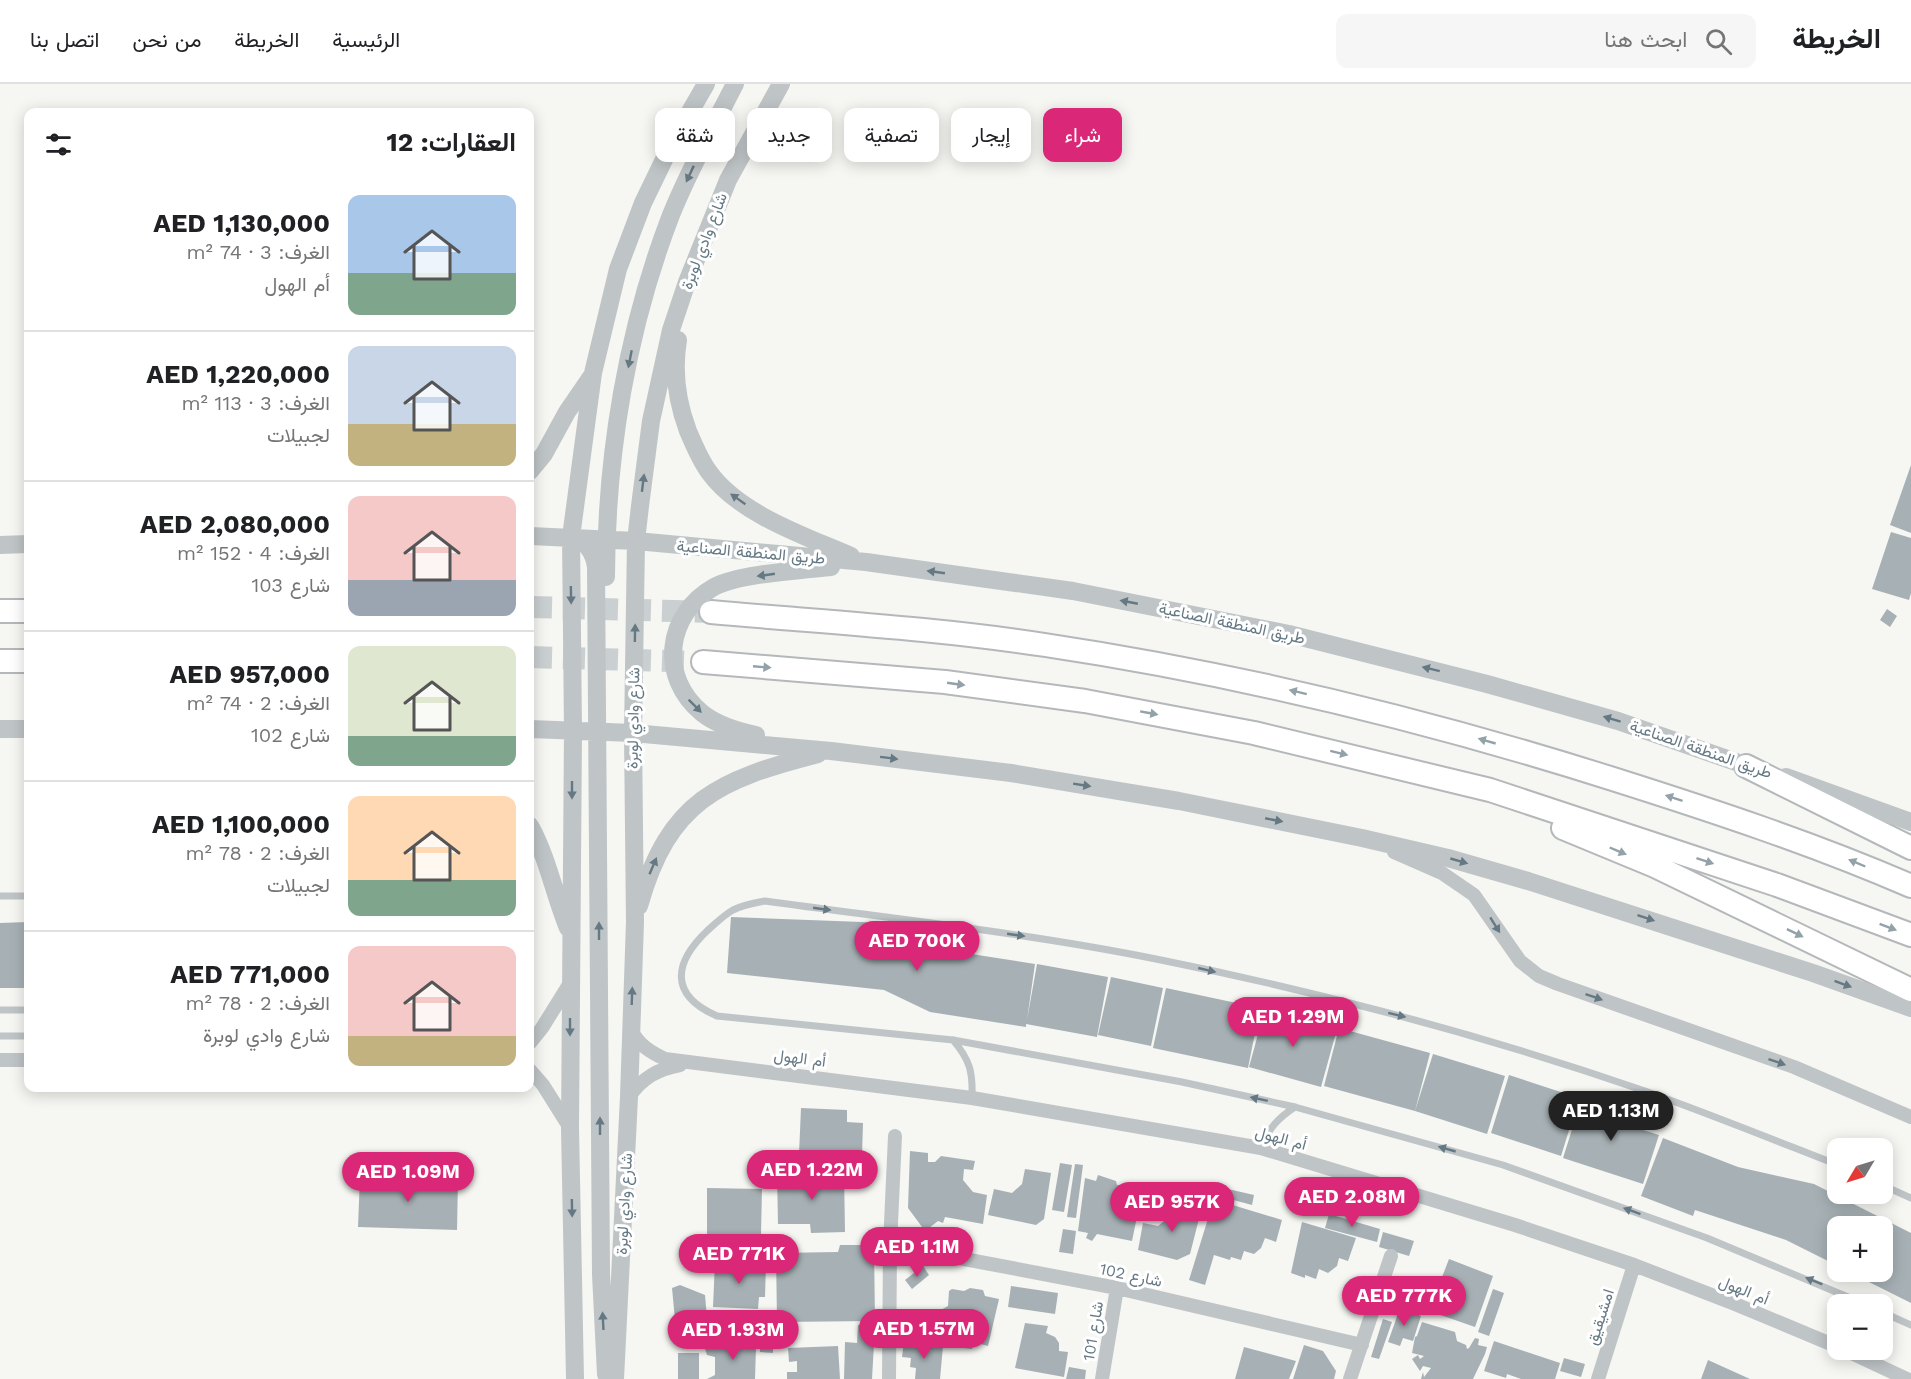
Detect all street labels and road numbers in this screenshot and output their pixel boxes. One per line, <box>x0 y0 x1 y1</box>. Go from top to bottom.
street label: شارع وادي لوبرة <box>677 190 735 293</box>
street label: طريق المنطقة الصناعية <box>676 536 826 569</box>
street label: طريق المنطقة الصناعية <box>1157 598 1307 649</box>
street label: شارع وادي لوبرة <box>623 667 647 769</box>
street label: طريق المنطقة الصناعية <box>1627 716 1774 783</box>
street label: أم الهول <box>773 1045 827 1072</box>
street label: أم الهول <box>1253 1122 1309 1155</box>
street label: شارع وادي لوبرة <box>612 1153 640 1255</box>
street label: شارع 102 <box>1098 1259 1164 1293</box>
street label: أم الهول <box>1716 1271 1772 1310</box>
street label: امشيقيق <box>1582 1287 1619 1348</box>
street label: شارع 101 <box>1079 1300 1109 1362</box>

